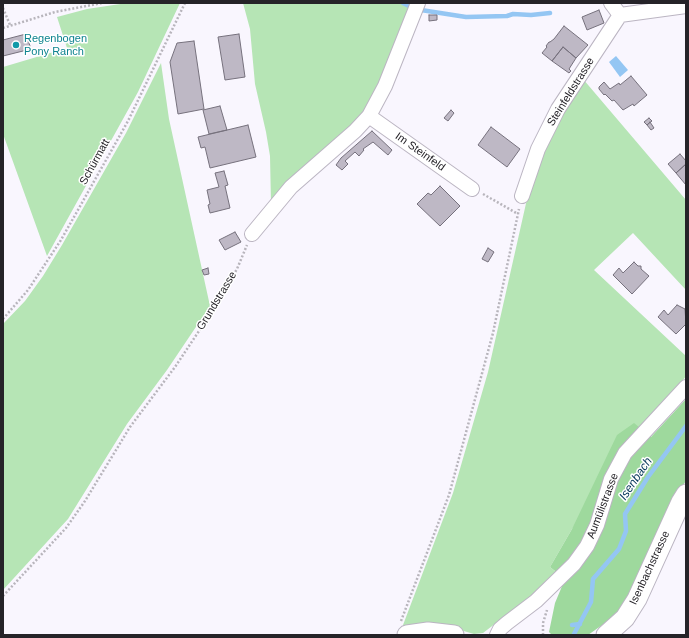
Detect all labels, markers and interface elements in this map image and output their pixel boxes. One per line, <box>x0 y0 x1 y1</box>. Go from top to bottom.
place label: Regenbogen Pony Ranch <box>24 32 87 58</box>
marker: Regenbogen Pony Ranch <box>11 40 21 50</box>
street label: Steinfeldstrasse <box>545 55 597 129</box>
street label: Im Steinfeld <box>392 130 448 174</box>
street label: Schürmatt <box>77 137 113 187</box>
street label: Grundstrasse <box>194 269 240 333</box>
water label: Isenbach <box>616 455 656 503</box>
street label: Aumülistrasse <box>584 471 622 541</box>
street label: Isenbachstrasse <box>627 529 673 607</box>

